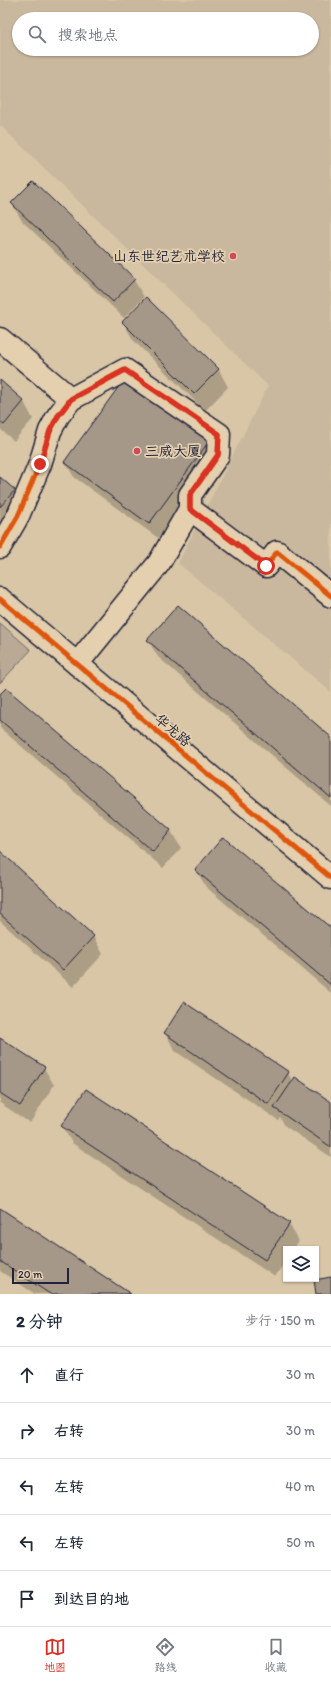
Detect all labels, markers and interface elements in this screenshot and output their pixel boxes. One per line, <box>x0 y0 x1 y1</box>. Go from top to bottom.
search box <box>12 12 319 56</box>
icon: search <box>26 23 48 45</box>
text: 搜索地点 <box>58 26 118 44</box>
place label: 山东世纪艺术学校 <box>113 248 225 265</box>
marker: 山东世纪艺术学校 <box>228 251 238 261</box>
place label: 三威大厦 <box>145 443 201 460</box>
marker: 三威大厦 <box>132 446 142 456</box>
route end <box>31 455 49 473</box>
route start <box>257 557 275 575</box>
street label: 华龙路 <box>151 710 194 750</box>
map controls <box>283 1246 319 1282</box>
button: layers <box>283 1246 319 1282</box>
scale bar <box>12 1266 69 1285</box>
text: 20 m <box>18 1268 42 1281</box>
text: 2 分钟 <box>16 1311 63 1331</box>
text: 步行 · 150 m <box>245 1313 315 1328</box>
icon: ahead <box>16 1364 38 1386</box>
text: 直行 <box>54 1366 84 1384</box>
text: 30 m <box>286 1367 315 1382</box>
icon: right <box>16 1420 38 1442</box>
text: 右转 <box>54 1422 84 1440</box>
text: 30 m <box>286 1423 315 1438</box>
icon: left <box>16 1476 38 1498</box>
text: 左转 <box>54 1478 84 1496</box>
text: 40 m <box>285 1479 315 1494</box>
icon: left <box>16 1532 38 1554</box>
text: 左转 <box>54 1534 84 1552</box>
text: 50 m <box>286 1535 315 1550</box>
icon: arrive <box>16 1588 38 1610</box>
text: 到达目的地 <box>54 1590 129 1608</box>
tab: 地图 <box>44 1636 66 1674</box>
tab: 路线 <box>154 1636 176 1674</box>
tab: 收藏 <box>265 1636 287 1674</box>

